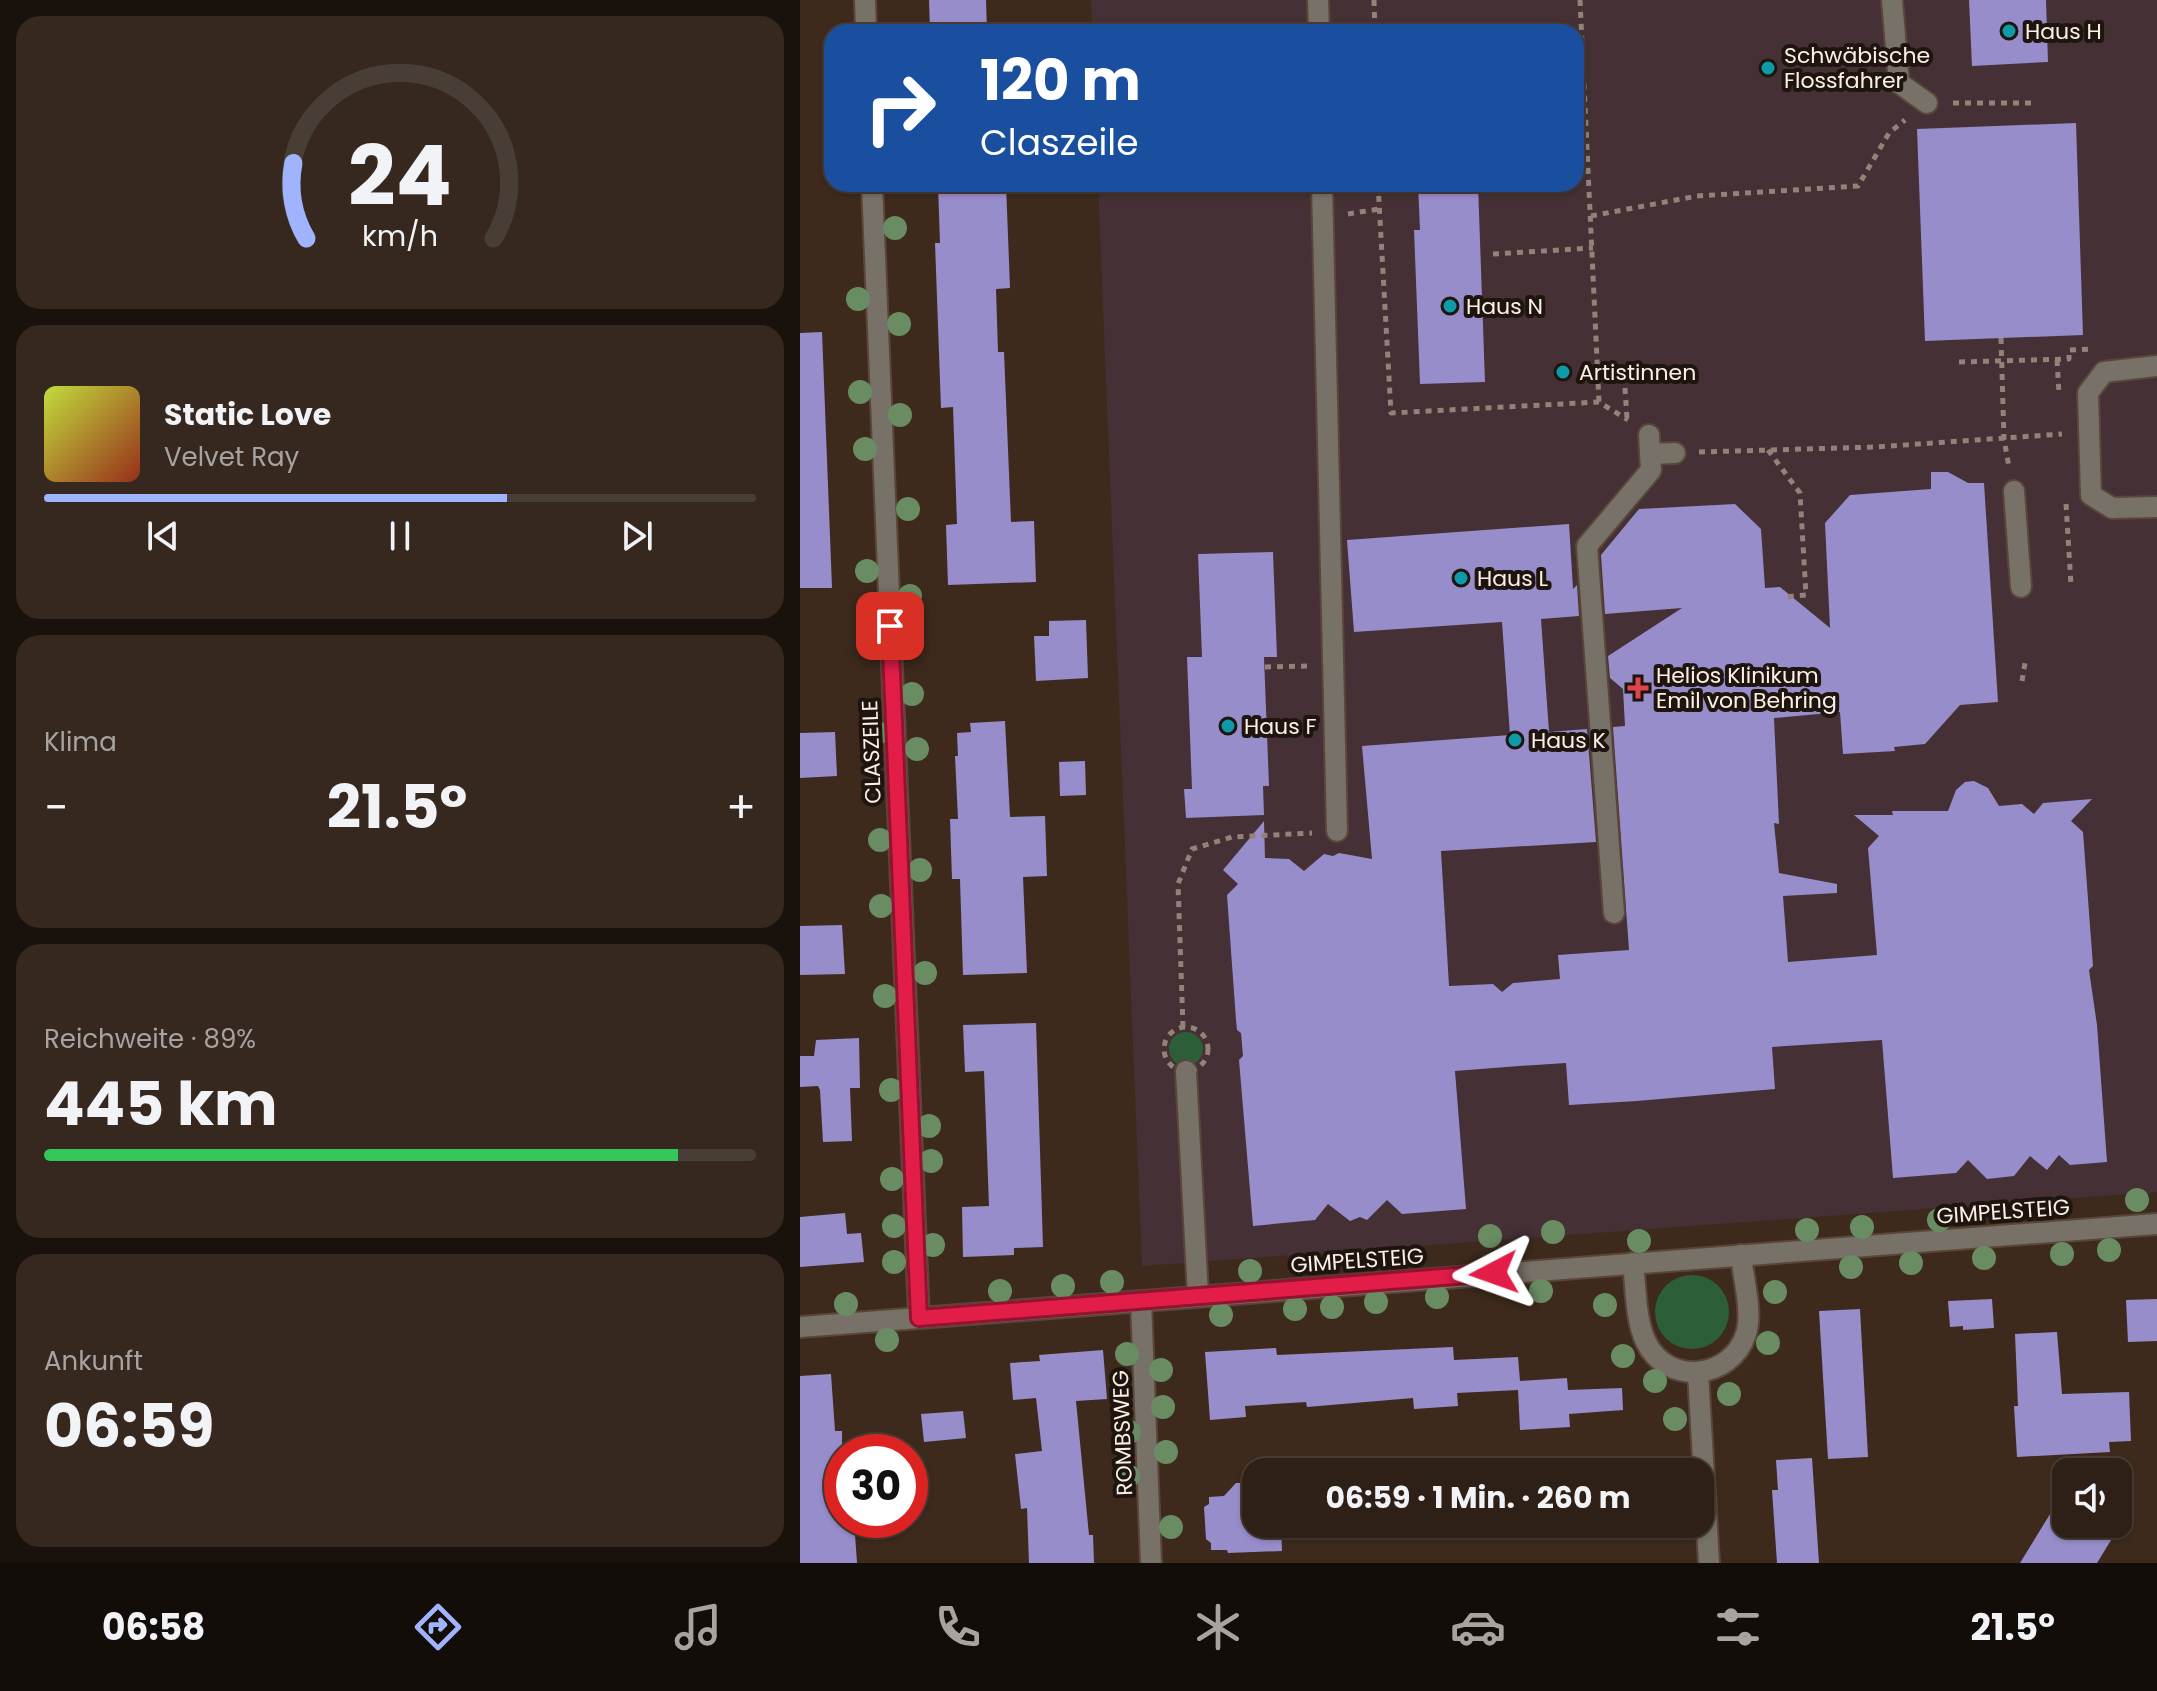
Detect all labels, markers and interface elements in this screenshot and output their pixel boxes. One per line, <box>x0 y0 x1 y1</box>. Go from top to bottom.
place label: Haus H <box>2025 16 2102 47</box>
marker: Haus H <box>2000 22 2018 40</box>
place label: Schwäbische Flossfahrer <box>1784 40 1930 96</box>
text: 120 m <box>980 41 1141 120</box>
icon: right <box>848 56 952 160</box>
marker: Schwäbische Flossfahrer <box>1759 59 1777 77</box>
text: 24 <box>348 117 452 233</box>
text: Claszeile <box>980 117 1139 168</box>
text: km/h <box>362 216 438 256</box>
place label: Haus N <box>1466 291 1543 322</box>
marker: Haus N <box>1441 297 1459 315</box>
place label: Artistinnen <box>1579 357 1696 388</box>
marker: Artistinnen <box>1554 363 1572 381</box>
text: Static Love <box>164 393 331 436</box>
text: Velvet Ray <box>164 439 299 475</box>
icon: previous <box>141 514 185 558</box>
icon: pause <box>378 514 422 558</box>
icon: next <box>615 514 659 558</box>
place label: Haus L <box>1477 563 1549 594</box>
marker: Haus L <box>1452 569 1470 587</box>
pin <box>856 592 924 660</box>
icon: arrive <box>868 604 912 648</box>
place label: Helios Klinikum Emil von Behring <box>1656 660 1837 716</box>
marker: Helios Klinikum Emil von Behring <box>1627 677 1649 699</box>
street label: CLASZEILE <box>854 700 889 804</box>
place label: Haus F <box>1244 711 1317 742</box>
marker: Haus F <box>1219 717 1237 735</box>
text: Klima <box>44 724 117 760</box>
place label: Haus K <box>1531 725 1606 756</box>
marker: Haus K <box>1506 731 1524 749</box>
text: 21.5° <box>327 765 467 849</box>
text: − <box>44 777 68 838</box>
text: + <box>726 777 756 838</box>
text: Reichweite · 89% <box>44 1021 256 1057</box>
text: 445 km <box>44 1062 278 1146</box>
street label: GIMPELSTEIG <box>1935 1191 2071 1232</box>
position arrow <box>1452 1231 1536 1315</box>
street label: GIMPELSTEIG <box>1289 1240 1425 1281</box>
text: Ankunft <box>44 1343 143 1379</box>
street label: ROMBSWEG <box>1105 1370 1140 1496</box>
text: 06:59 <box>44 1384 214 1468</box>
speed limit sign: 30 <box>824 1434 928 1538</box>
map controls <box>2052 1458 2132 1538</box>
button: sound <box>2052 1458 2132 1538</box>
text: 06:59 · 1 Min. · 260 m <box>1325 1476 1631 1519</box>
icon: directions <box>410 1599 466 1655</box>
icon: music <box>670 1599 726 1655</box>
icon: phone <box>930 1599 986 1655</box>
icon: climate <box>1190 1599 1246 1655</box>
icon: car <box>1450 1599 1506 1655</box>
icon: filters <box>1710 1599 1766 1655</box>
text: 06:58 <box>102 1602 205 1653</box>
text: 21.5° <box>1971 1602 2055 1653</box>

